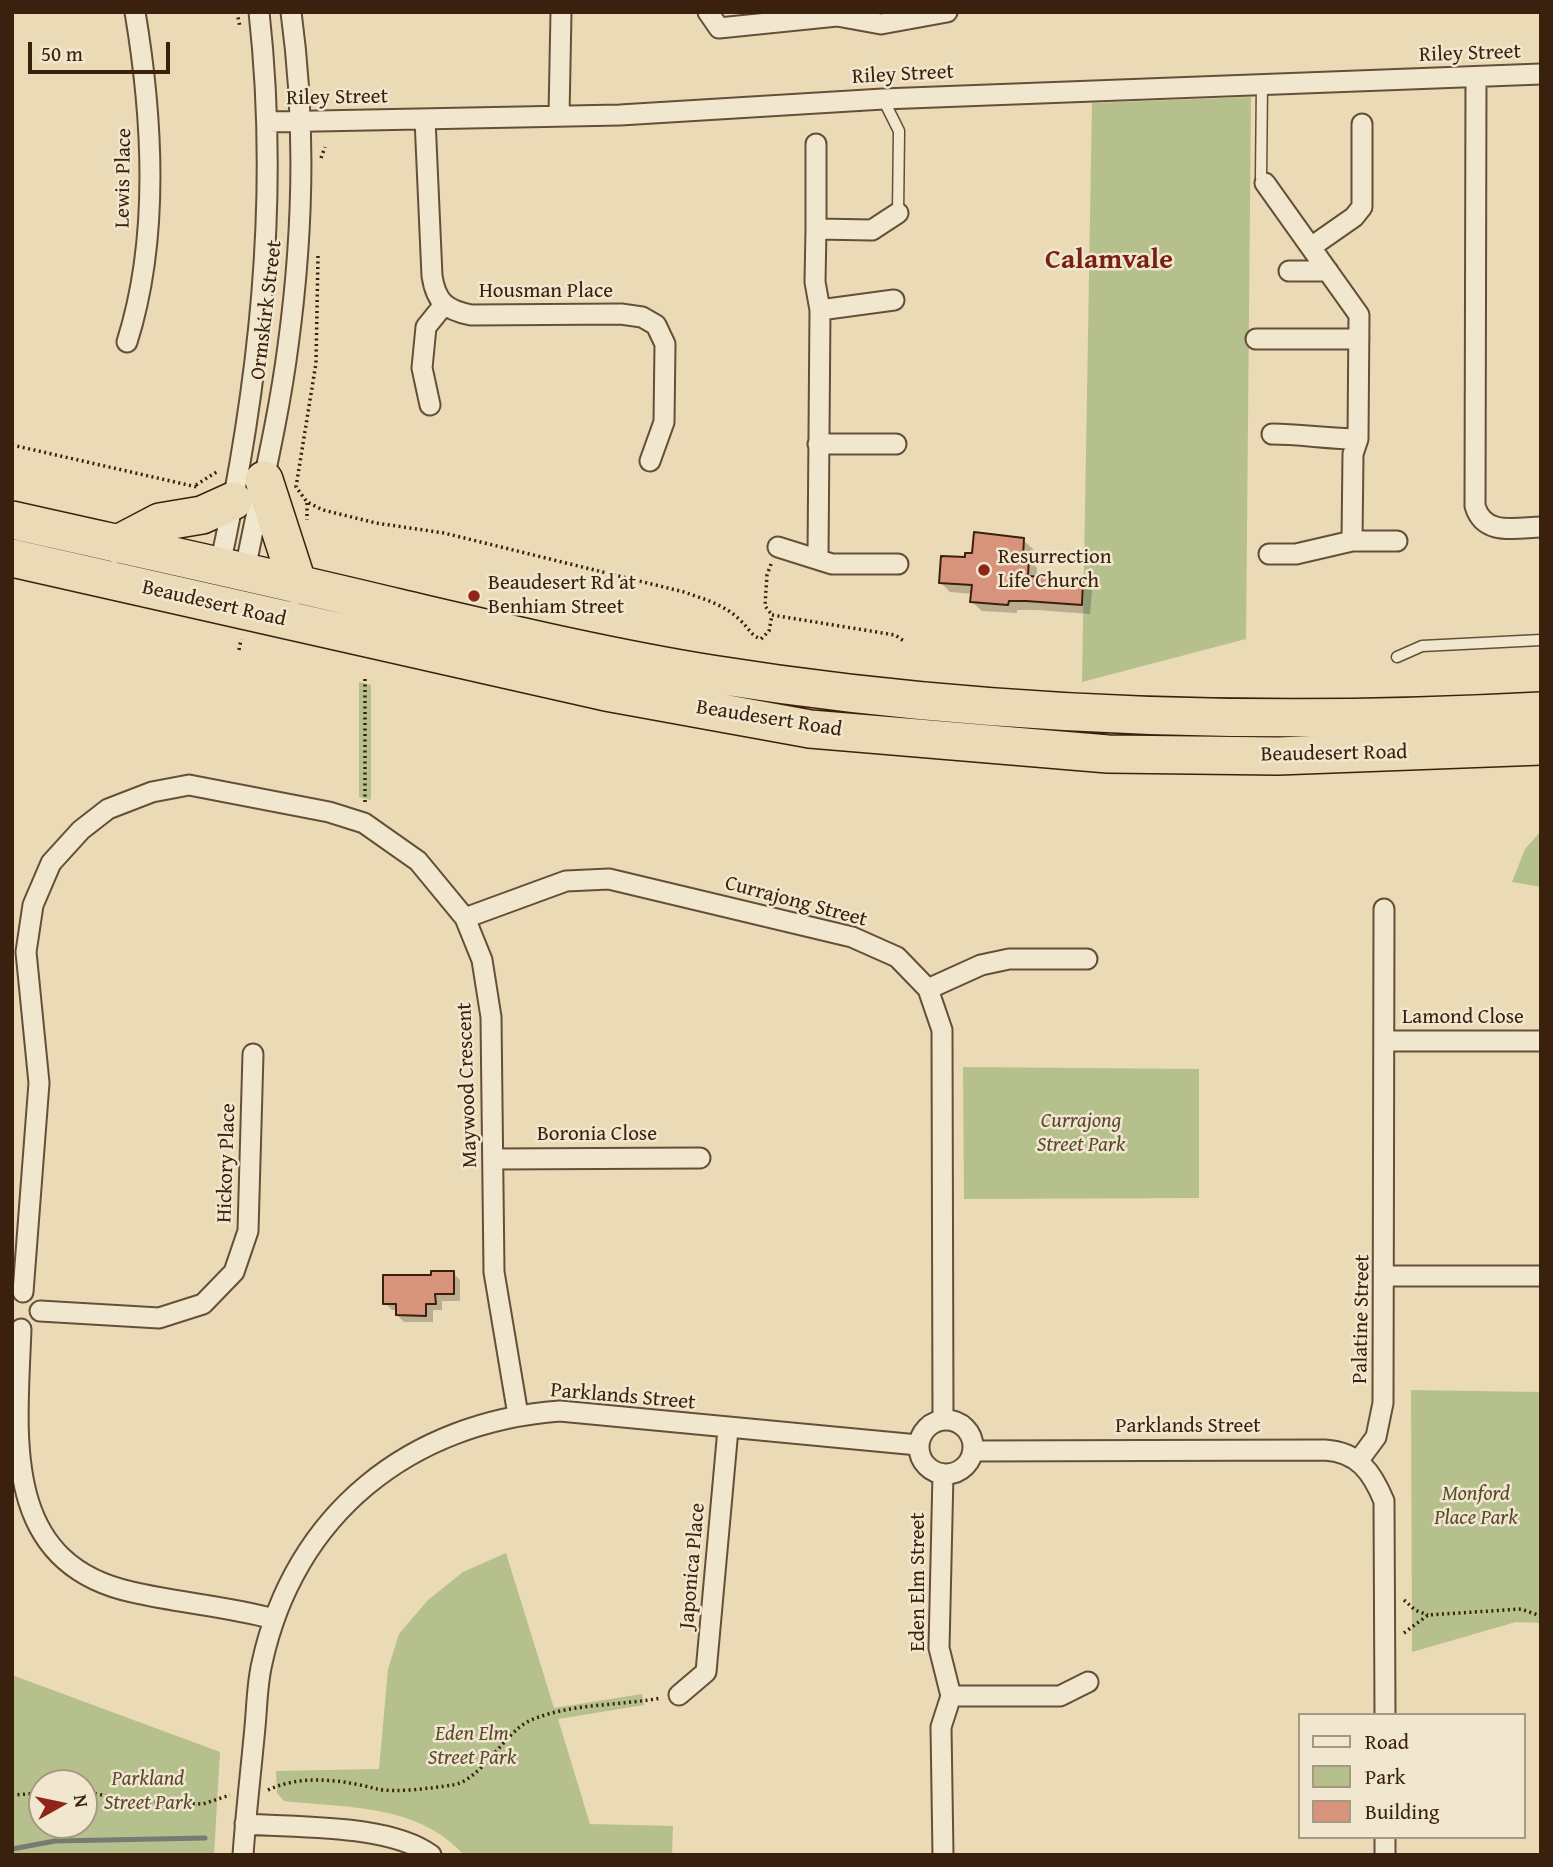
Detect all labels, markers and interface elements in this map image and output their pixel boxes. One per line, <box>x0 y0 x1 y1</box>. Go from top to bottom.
scale bar <box>32 28 173 72</box>
text: 50 m <box>41 38 83 69</box>
street label: Riley Street <box>1419 40 1521 68</box>
street label: Riley Street <box>851 60 955 90</box>
street label: Riley Street <box>286 85 388 111</box>
street label: Lewis Place <box>111 128 137 228</box>
street label: Ormskirk Street <box>246 239 288 381</box>
district label: Calamvale <box>1045 244 1173 278</box>
street label: Housman Place <box>479 279 613 305</box>
place label: Resurrection Life Church <box>998 545 1112 595</box>
marker: Resurrection Life Church <box>976 562 992 578</box>
place label: Beaudesert Rd at Benhiam Street <box>488 571 636 621</box>
street label: Beaudesert Road <box>140 575 288 633</box>
marker: Beaudesert Rd at Benhiam Street <box>466 588 482 604</box>
street label: Beaudesert Road <box>694 695 844 743</box>
street label: Beaudesert Road <box>1260 740 1408 768</box>
street label: Currajong Street <box>722 871 870 933</box>
street label: Maywood Crescent <box>453 1002 483 1168</box>
street label: Lamond Close <box>1402 1005 1524 1031</box>
street label: Hickory Place <box>212 1103 242 1223</box>
park label: Currajong Street Park <box>1037 1109 1125 1159</box>
street label: Boronia Close <box>537 1122 657 1148</box>
street label: Palatine Street <box>1348 1254 1376 1384</box>
street label: Parklands Street <box>549 1378 697 1416</box>
street label: Parklands Street <box>1115 1414 1261 1440</box>
park label: Monford Place Park <box>1434 1482 1518 1532</box>
street label: Japonica Place <box>675 1502 711 1630</box>
street label: Eden Elm Street <box>906 1512 932 1652</box>
legend <box>1298 1713 1525 1839</box>
park label: Eden Elm Street Park <box>428 1722 516 1772</box>
text: Road <box>1365 1726 1409 1757</box>
text: Park <box>1365 1761 1406 1792</box>
park label: Parkland Street Park <box>104 1767 192 1817</box>
north arrow <box>28 1769 98 1839</box>
text: N <box>67 1793 97 1809</box>
text: Building <box>1365 1796 1439 1827</box>

